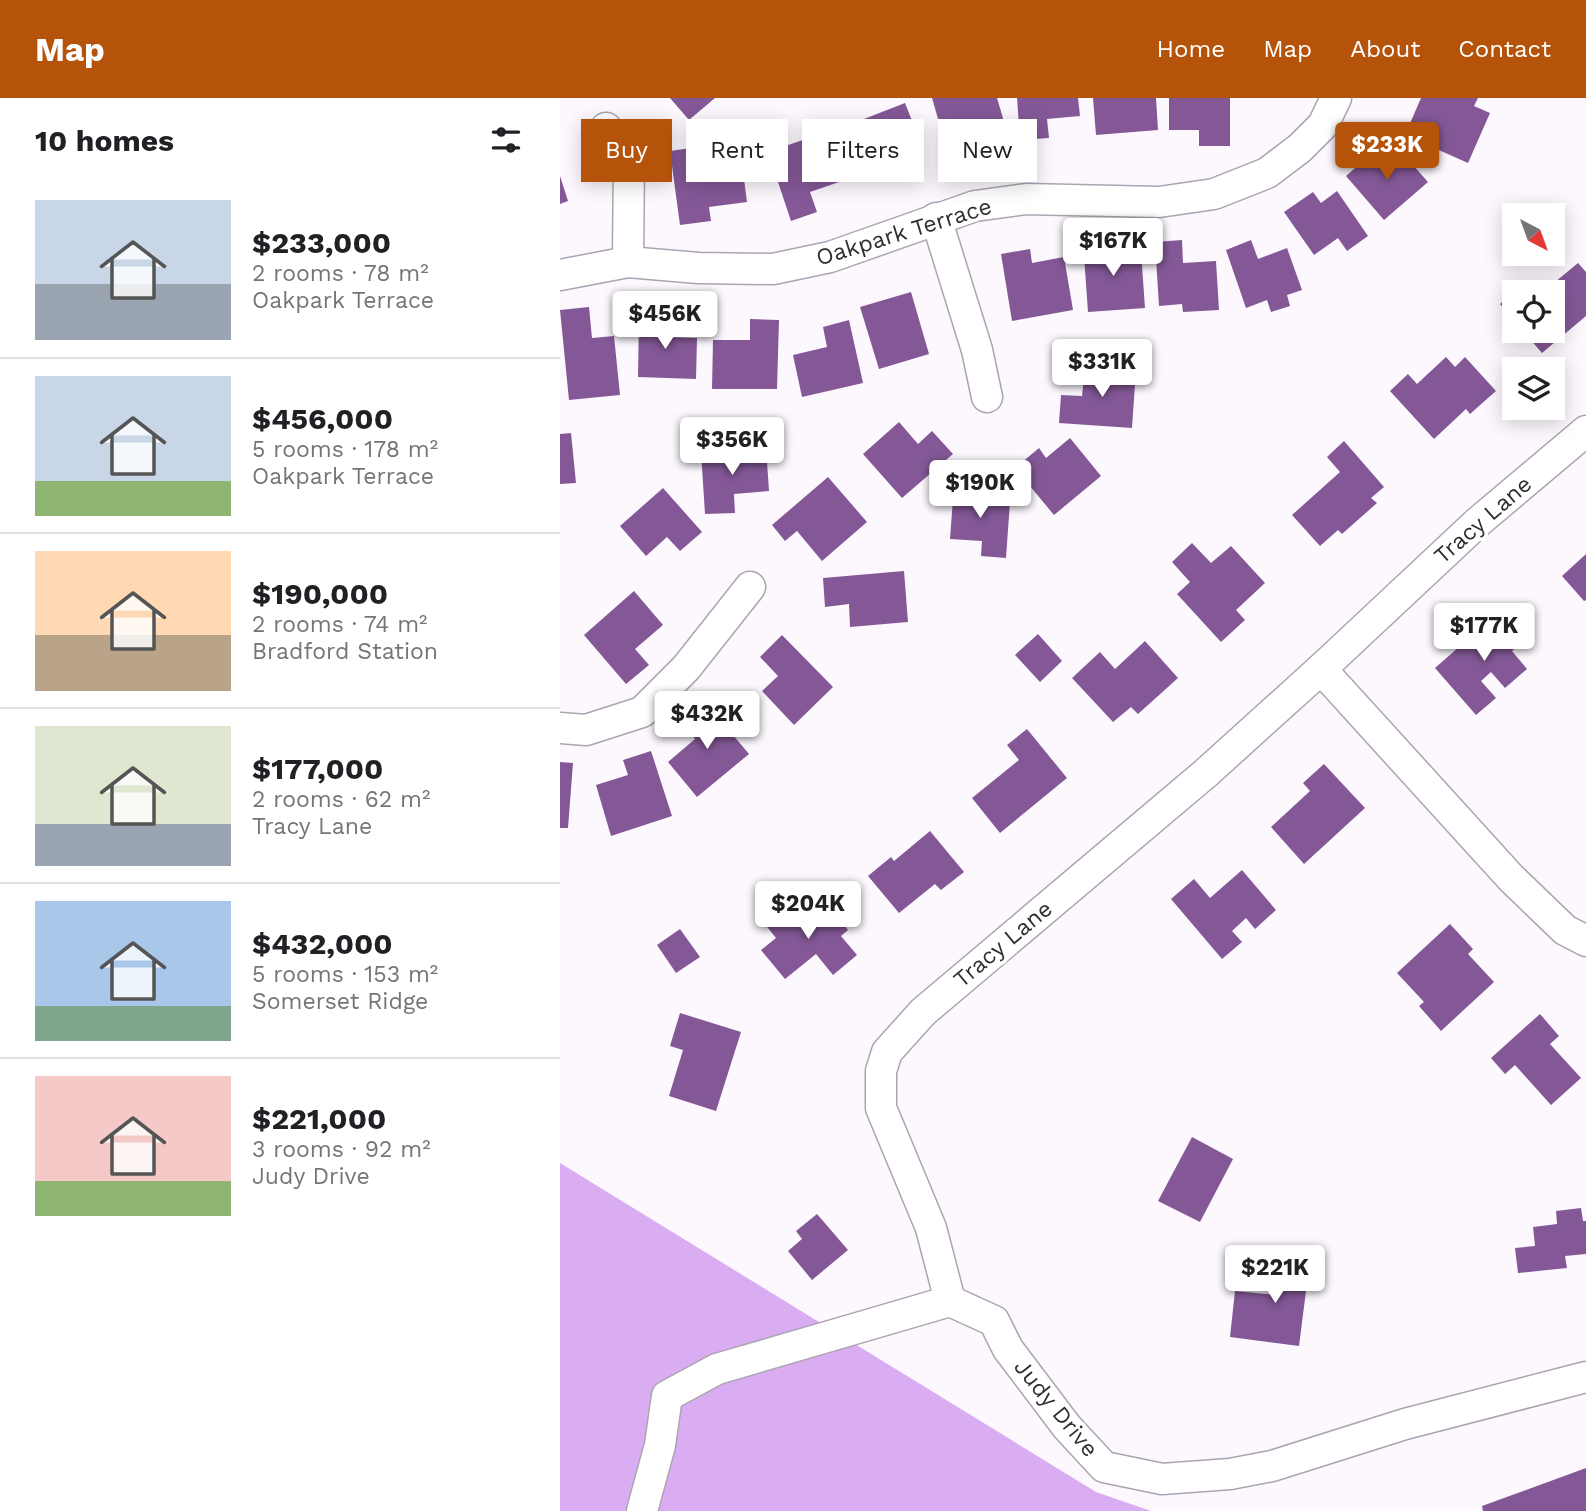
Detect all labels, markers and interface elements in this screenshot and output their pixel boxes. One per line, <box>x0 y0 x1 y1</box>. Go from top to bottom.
text: Map <box>35 30 105 69</box>
text: Home <box>1157 35 1225 63</box>
text: Map <box>1263 35 1312 63</box>
text: About <box>1350 35 1420 63</box>
text: Contact <box>1458 35 1551 63</box>
chip: Buy <box>581 119 672 182</box>
chip: Rent <box>686 119 788 182</box>
chip: Filters <box>802 119 924 182</box>
chip: New <box>938 119 1037 182</box>
icon: filters <box>487 121 525 159</box>
pin: $233K <box>1338 122 1436 182</box>
text: 10 homes <box>35 123 174 158</box>
text: $233K <box>1351 131 1423 158</box>
street label: Oakpark Terrace <box>813 192 995 272</box>
north arrow <box>1502 203 1564 266</box>
map controls <box>1502 203 1565 420</box>
pin: $167K <box>1064 218 1162 278</box>
text: $233,000 <box>252 225 391 260</box>
text: $167K <box>1079 227 1147 254</box>
icon: home <box>91 228 175 312</box>
text: 2 rooms · 78 m² <box>252 260 429 287</box>
button: locate <box>1502 280 1565 343</box>
text: Oakpark Terrace <box>252 287 434 314</box>
pin: $456K <box>616 292 714 351</box>
text: $456K <box>628 300 702 327</box>
pin: $331K <box>1053 340 1151 399</box>
text: $331K <box>1068 348 1136 375</box>
button: layers <box>1502 357 1565 420</box>
text: $456,000 <box>252 401 393 436</box>
icon: home <box>91 404 175 488</box>
pin: $356K <box>683 418 781 477</box>
text: $356K <box>696 426 768 453</box>
text: 5 rooms · 178 m² <box>252 436 438 463</box>
pin: $190K <box>931 460 1029 520</box>
text: Oakpark Terrace <box>252 463 434 490</box>
text: $190K <box>945 469 1015 496</box>
street label: Tracy Lane <box>1429 470 1537 570</box>
text: $190,000 <box>252 576 388 611</box>
icon: home <box>91 579 175 663</box>
pin: $177K <box>1435 603 1533 663</box>
text: 2 rooms · 74 m² <box>252 611 427 638</box>
text: $177K <box>1450 612 1518 639</box>
text: Bradford Station <box>252 638 438 665</box>
pin: $432K <box>658 692 756 751</box>
text: $432K <box>671 700 743 727</box>
text: $177,000 <box>252 751 383 786</box>
icon: home <box>91 754 175 838</box>
text: 2 rooms · 62 m² <box>252 786 430 813</box>
text: Tracy Lane <box>252 813 372 840</box>
pin: $204K <box>759 882 857 941</box>
text: $204K <box>771 890 845 917</box>
street label: Tracy Lane <box>948 895 1058 993</box>
text: $432,000 <box>252 926 393 961</box>
icon: home <box>91 929 175 1013</box>
text: 5 rooms · 153 m² <box>252 961 438 988</box>
text: Somerset Ridge <box>252 988 428 1015</box>
text: $221,000 <box>252 1101 386 1136</box>
icon: home <box>91 1104 175 1188</box>
text: 3 rooms · 92 m² <box>252 1136 431 1163</box>
text: Judy Drive <box>252 1163 370 1190</box>
pin: $221K <box>1226 1246 1324 1305</box>
text: $221K <box>1241 1254 1309 1281</box>
street label: Judy Drive <box>1008 1354 1104 1462</box>

